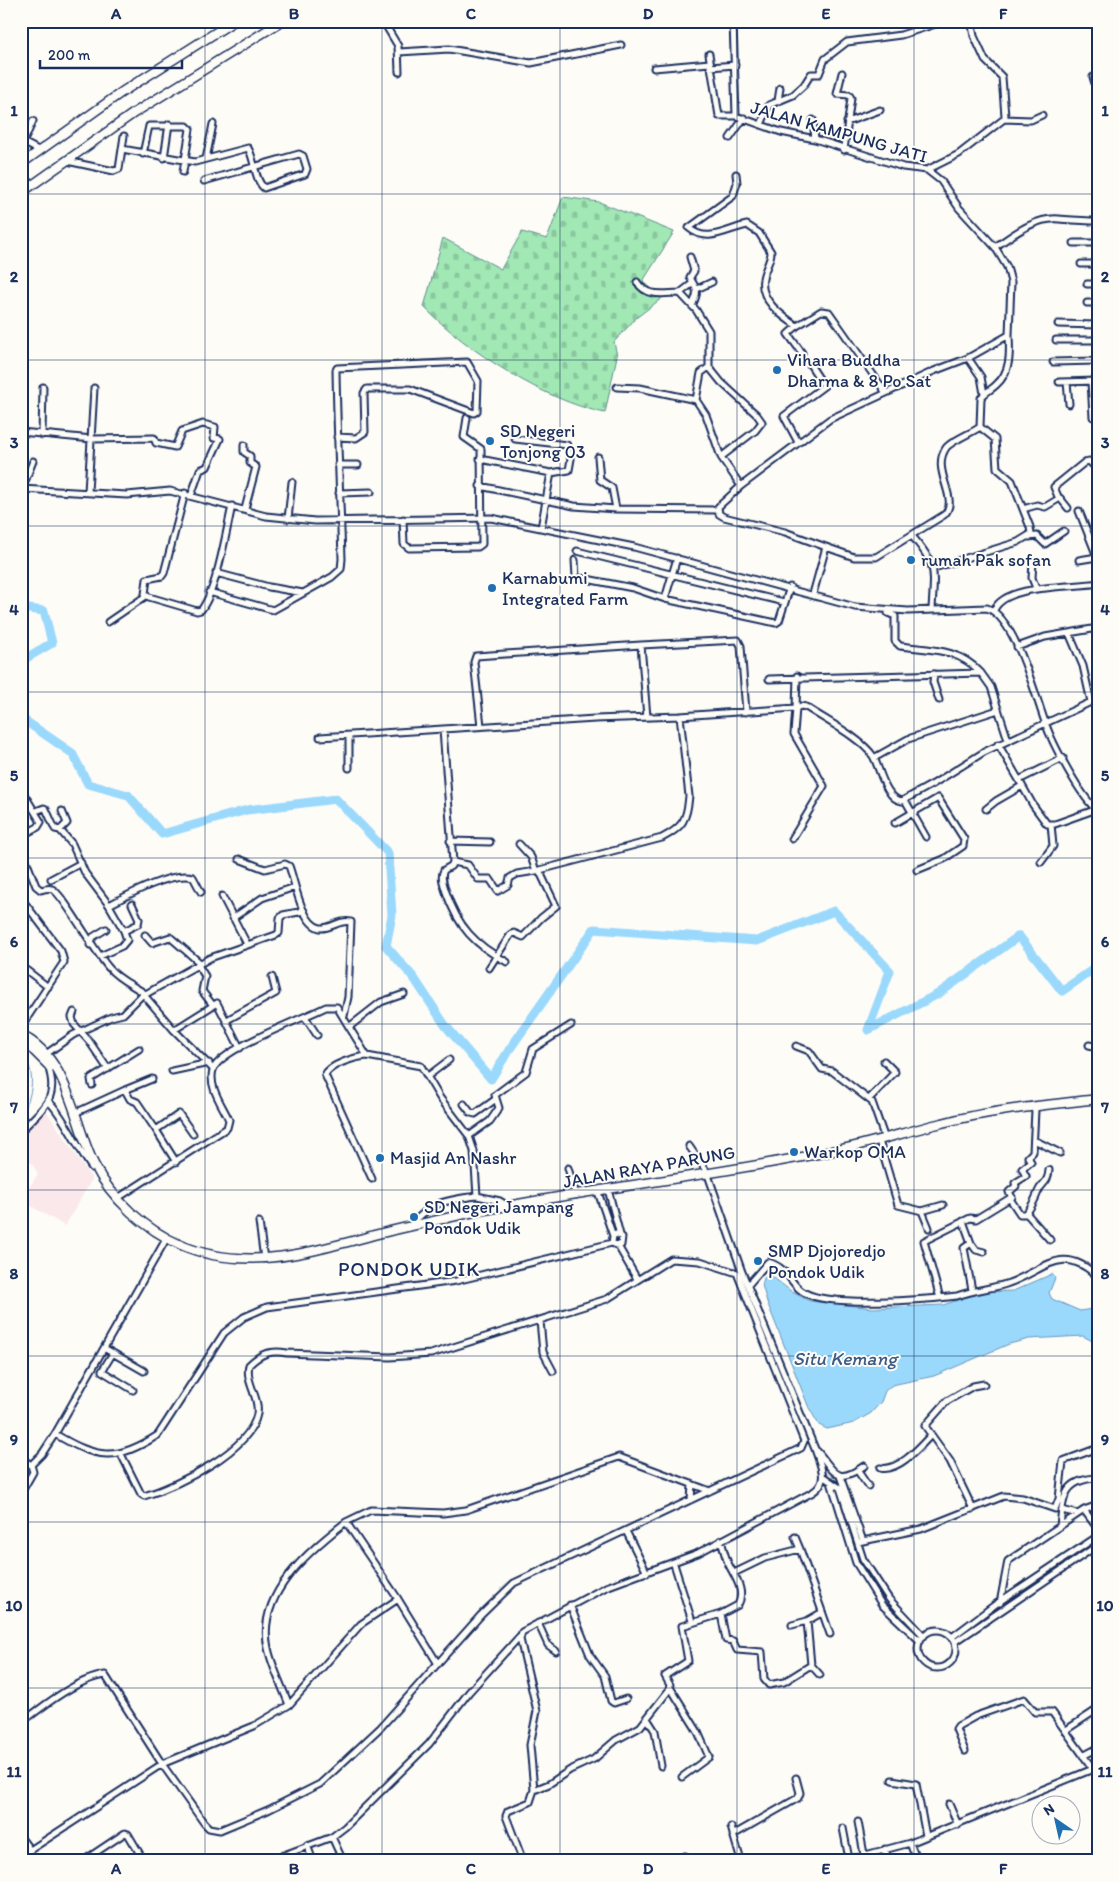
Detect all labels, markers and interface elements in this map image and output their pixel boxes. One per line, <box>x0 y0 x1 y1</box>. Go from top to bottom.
text: A <box>110 4 122 23</box>
text: B <box>289 4 300 23</box>
text: C <box>466 4 477 23</box>
text: D <box>643 4 654 23</box>
text: E <box>822 4 831 23</box>
text: F <box>999 4 1008 23</box>
scale bar <box>40 38 182 70</box>
text: 200 m <box>48 46 91 64</box>
street label: JALAN KAMPUNG JATI <box>748 96 930 168</box>
text: 1 <box>10 101 18 120</box>
text: 1 <box>1101 101 1109 120</box>
text: 2 <box>10 267 19 286</box>
text: 2 <box>1101 267 1110 286</box>
place label: Vihara Buddha Dharma & 8 Po Sat <box>787 349 931 392</box>
marker: Vihara Buddha Dharma & 8 Po Sat <box>771 364 783 376</box>
place label: SD Negeri Tonjong 03 <box>500 420 586 463</box>
text: 3 <box>10 433 19 452</box>
text: 3 <box>1101 433 1110 452</box>
marker: SD Negeri Tonjong 03 <box>484 435 496 447</box>
place label: rumah Pak sofan <box>921 549 1051 571</box>
marker: rumah Pak sofan <box>905 554 917 566</box>
place label: Karnabumi Integrated Farm <box>502 567 629 610</box>
marker: Karnabumi Integrated Farm <box>486 582 498 594</box>
text: 4 <box>9 600 19 619</box>
text: 4 <box>1100 600 1110 619</box>
text: 5 <box>10 766 19 785</box>
text: 5 <box>1101 766 1110 785</box>
text: 6 <box>10 932 19 951</box>
text: 6 <box>1101 932 1110 951</box>
text: 7 <box>9 1098 18 1117</box>
text: 7 <box>1100 1098 1109 1117</box>
street label: JALAN RAYA PARUNG <box>561 1141 737 1193</box>
place label: Warkop OMA <box>804 1141 906 1163</box>
marker: Warkop OMA <box>788 1146 800 1158</box>
place label: Masjid An Nashr <box>390 1147 517 1169</box>
marker: Masjid An Nashr <box>374 1152 386 1164</box>
place label: SD Negeri Jampang Pondok Udik <box>424 1196 574 1239</box>
marker: SD Negeri Jampang Pondok Udik <box>408 1211 420 1223</box>
place label: SMP Djojoredjo Pondok Udik <box>768 1240 886 1283</box>
marker: SMP Djojoredjo Pondok Udik <box>752 1255 764 1267</box>
district label: PONDOK UDIK <box>338 1257 480 1281</box>
text: 8 <box>10 1264 19 1283</box>
text: 8 <box>1101 1264 1110 1283</box>
water label: Situ Kemang <box>793 1347 899 1370</box>
text: 9 <box>10 1430 18 1449</box>
text: 9 <box>1101 1430 1109 1449</box>
text: 10 <box>5 1596 23 1615</box>
text: 10 <box>1096 1596 1114 1615</box>
text: 11 <box>7 1762 22 1781</box>
text: 11 <box>1098 1762 1113 1781</box>
north arrow <box>1032 1794 1082 1844</box>
text: N <box>1040 1800 1058 1819</box>
text: A <box>110 1859 122 1878</box>
text: B <box>289 1859 300 1878</box>
text: C <box>466 1859 477 1878</box>
text: D <box>643 1859 654 1878</box>
text: E <box>822 1859 831 1878</box>
text: F <box>999 1859 1008 1878</box>

